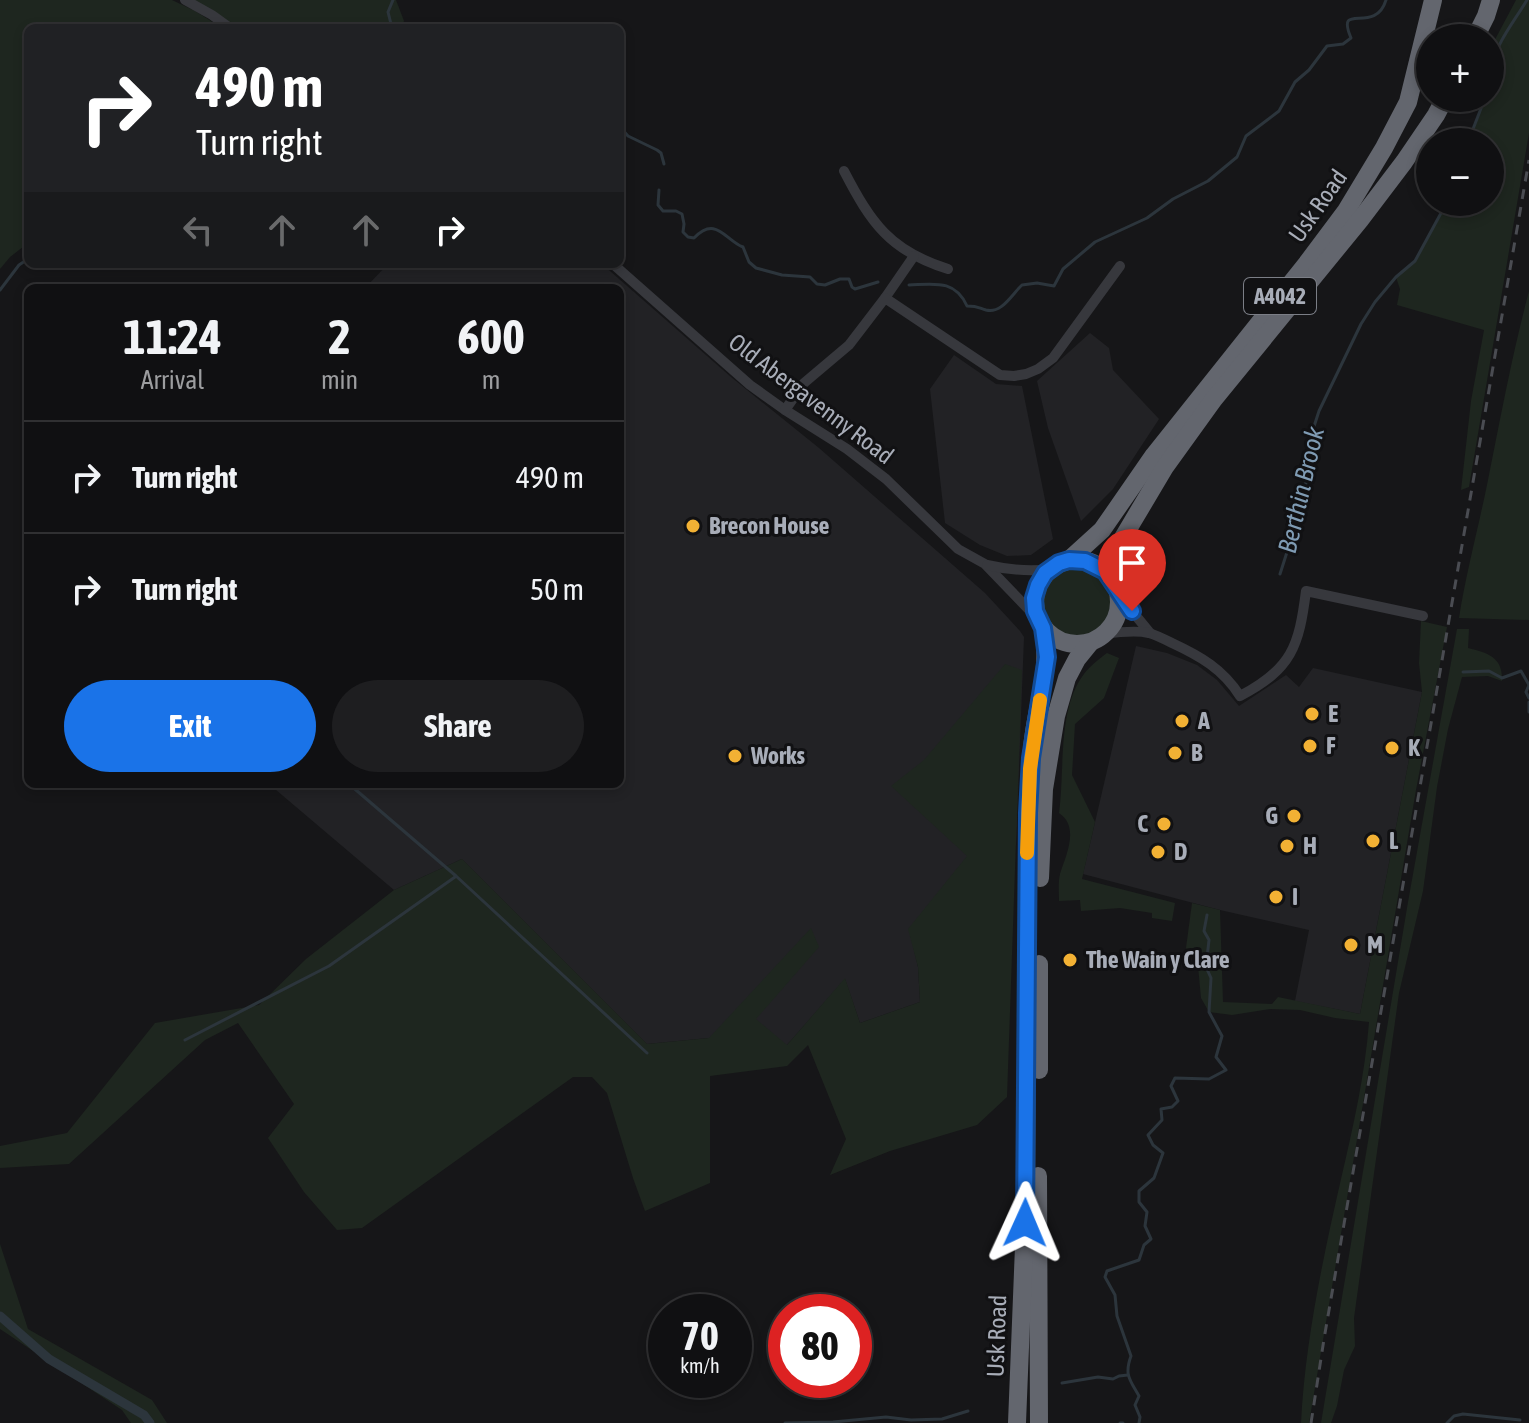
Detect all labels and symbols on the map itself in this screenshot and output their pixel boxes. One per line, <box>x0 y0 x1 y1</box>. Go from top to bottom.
street label: Usk Road <box>1283 164 1352 247</box>
road number: A4042 <box>1244 278 1316 314</box>
street label: Old Abergavenny Road <box>724 328 899 469</box>
water label: Berthin Brook <box>1272 423 1330 556</box>
place label: Brecon House <box>709 512 830 539</box>
marker: Brecon House <box>684 517 702 535</box>
pin <box>1098 529 1166 611</box>
place label: E <box>1328 700 1338 727</box>
marker: E <box>1303 705 1321 723</box>
place label: A <box>1197 707 1210 734</box>
marker: A <box>1173 712 1191 730</box>
place label: F <box>1326 732 1336 759</box>
place label: K <box>1408 734 1420 761</box>
marker: F <box>1301 737 1319 755</box>
place label: B <box>1191 739 1203 766</box>
marker: K <box>1383 739 1401 757</box>
place label: Works <box>750 742 806 769</box>
marker: B <box>1166 744 1184 762</box>
marker: Works <box>726 747 744 765</box>
place label: G <box>1265 802 1278 829</box>
marker: G <box>1285 807 1303 825</box>
place label: C <box>1137 810 1148 837</box>
marker: C <box>1155 815 1173 833</box>
place label: L <box>1389 827 1399 854</box>
place label: H <box>1303 832 1317 859</box>
marker: L <box>1364 832 1382 850</box>
marker: H <box>1278 837 1296 855</box>
place label: D <box>1174 838 1187 865</box>
marker: D <box>1149 843 1167 861</box>
place label: I <box>1292 883 1298 910</box>
marker: I <box>1267 888 1285 906</box>
place label: M <box>1367 931 1383 958</box>
marker: M <box>1342 936 1360 954</box>
place label: The Wain y Clare <box>1086 946 1230 973</box>
marker: The Wain y Clare <box>1061 951 1079 969</box>
position arrow <box>983 1181 1067 1265</box>
speed limit sign: 80 <box>768 1294 872 1398</box>
street label: Usk Road <box>982 1294 1011 1378</box>

